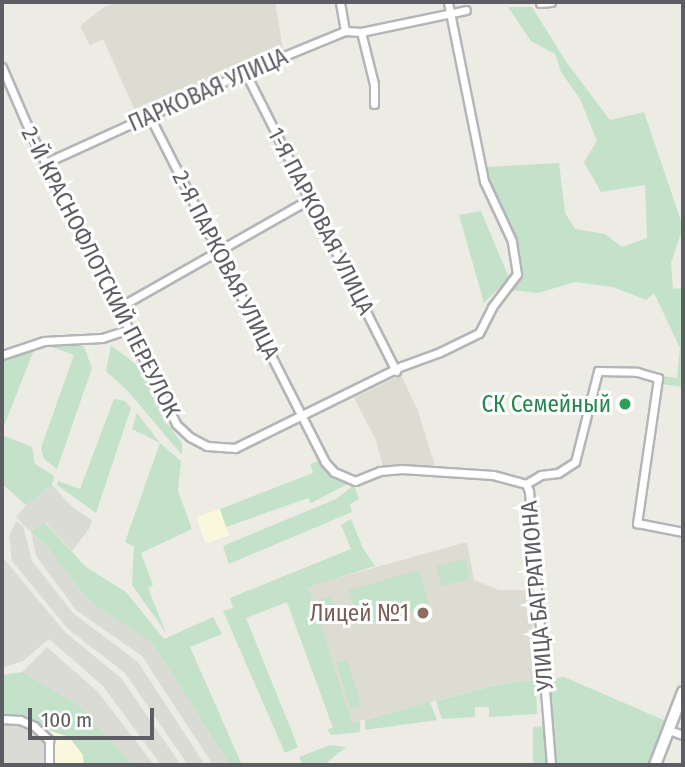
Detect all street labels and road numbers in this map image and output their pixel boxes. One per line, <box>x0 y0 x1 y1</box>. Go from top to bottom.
street label: ПАРКОВАЯ УЛИЦА <box>124 43 292 137</box>
street label: 2-Й КРАСНОФЛОТСКИЙ ПЕРЕУЛОК <box>16 122 186 422</box>
street label: 1-Я ПАРКОВАЯ УЛИЦА <box>262 123 380 319</box>
street label: 2-Я ПАРКОВАЯ УЛИЦА <box>167 166 285 364</box>
street label: УЛИЦА БАГРАТИОНА <box>515 500 559 692</box>

